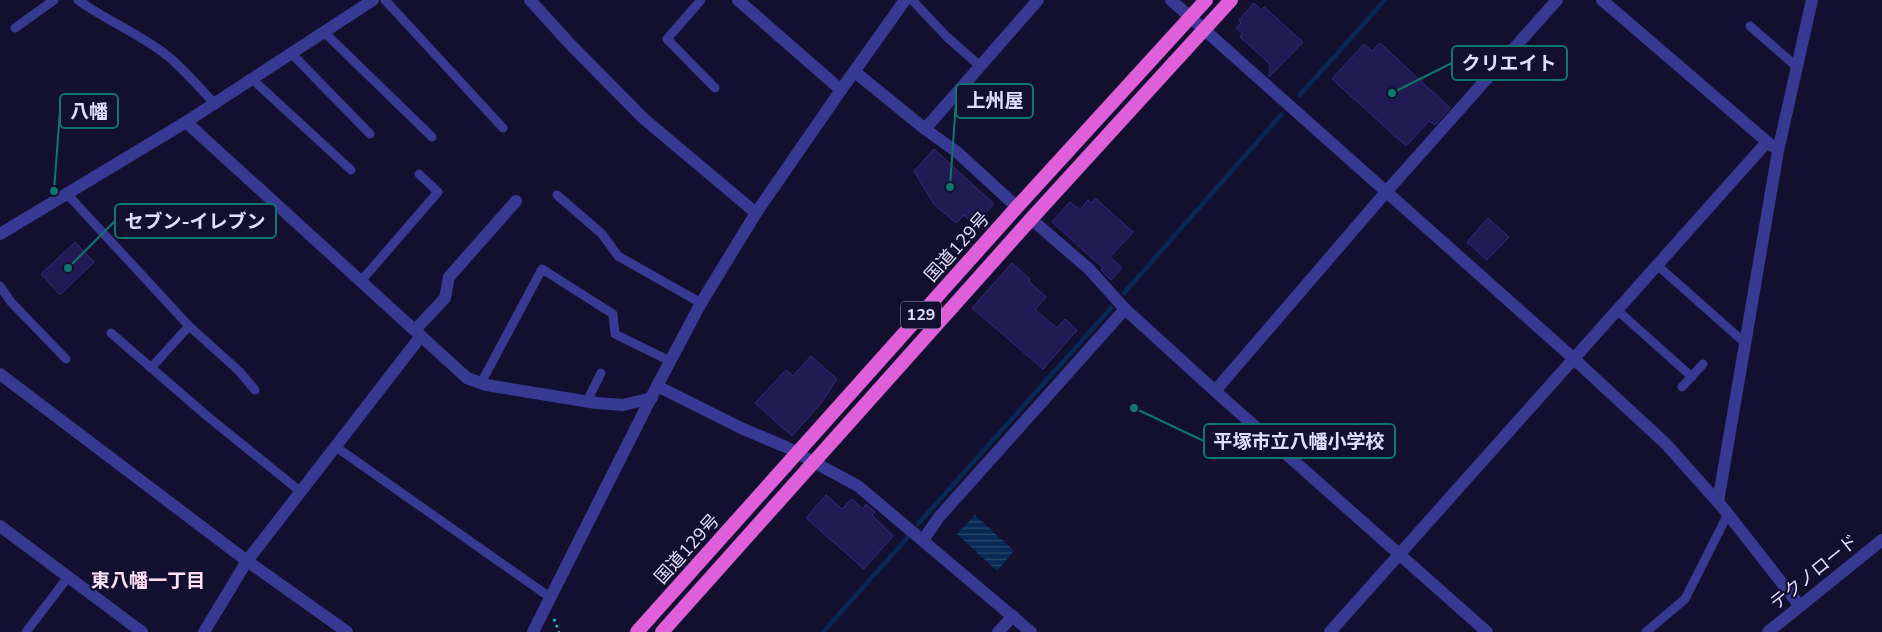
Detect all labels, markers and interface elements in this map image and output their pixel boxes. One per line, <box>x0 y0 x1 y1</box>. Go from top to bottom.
callout: クリエイト <box>1452 46 1567 80</box>
text: クリエイト <box>1461 51 1557 77</box>
callout: 上州屋 <box>956 84 1033 118</box>
text: 上州屋 <box>966 88 1024 114</box>
callout: 八幡 <box>60 94 118 128</box>
text: 八幡 <box>70 99 108 125</box>
callout: セブン-イレブン <box>115 204 276 238</box>
street label: 国道129号 <box>919 207 995 287</box>
text: セブン-イレブン <box>124 209 266 235</box>
road number: 129 <box>901 302 941 328</box>
callout: 平塚市立八幡小学校 <box>1204 424 1395 458</box>
text: 平塚市立八幡小学校 <box>1213 429 1385 455</box>
street label: 国道129号 <box>649 509 725 589</box>
street label: テクノロード <box>1765 529 1863 615</box>
district label: 東八幡一丁目 <box>91 568 205 594</box>

